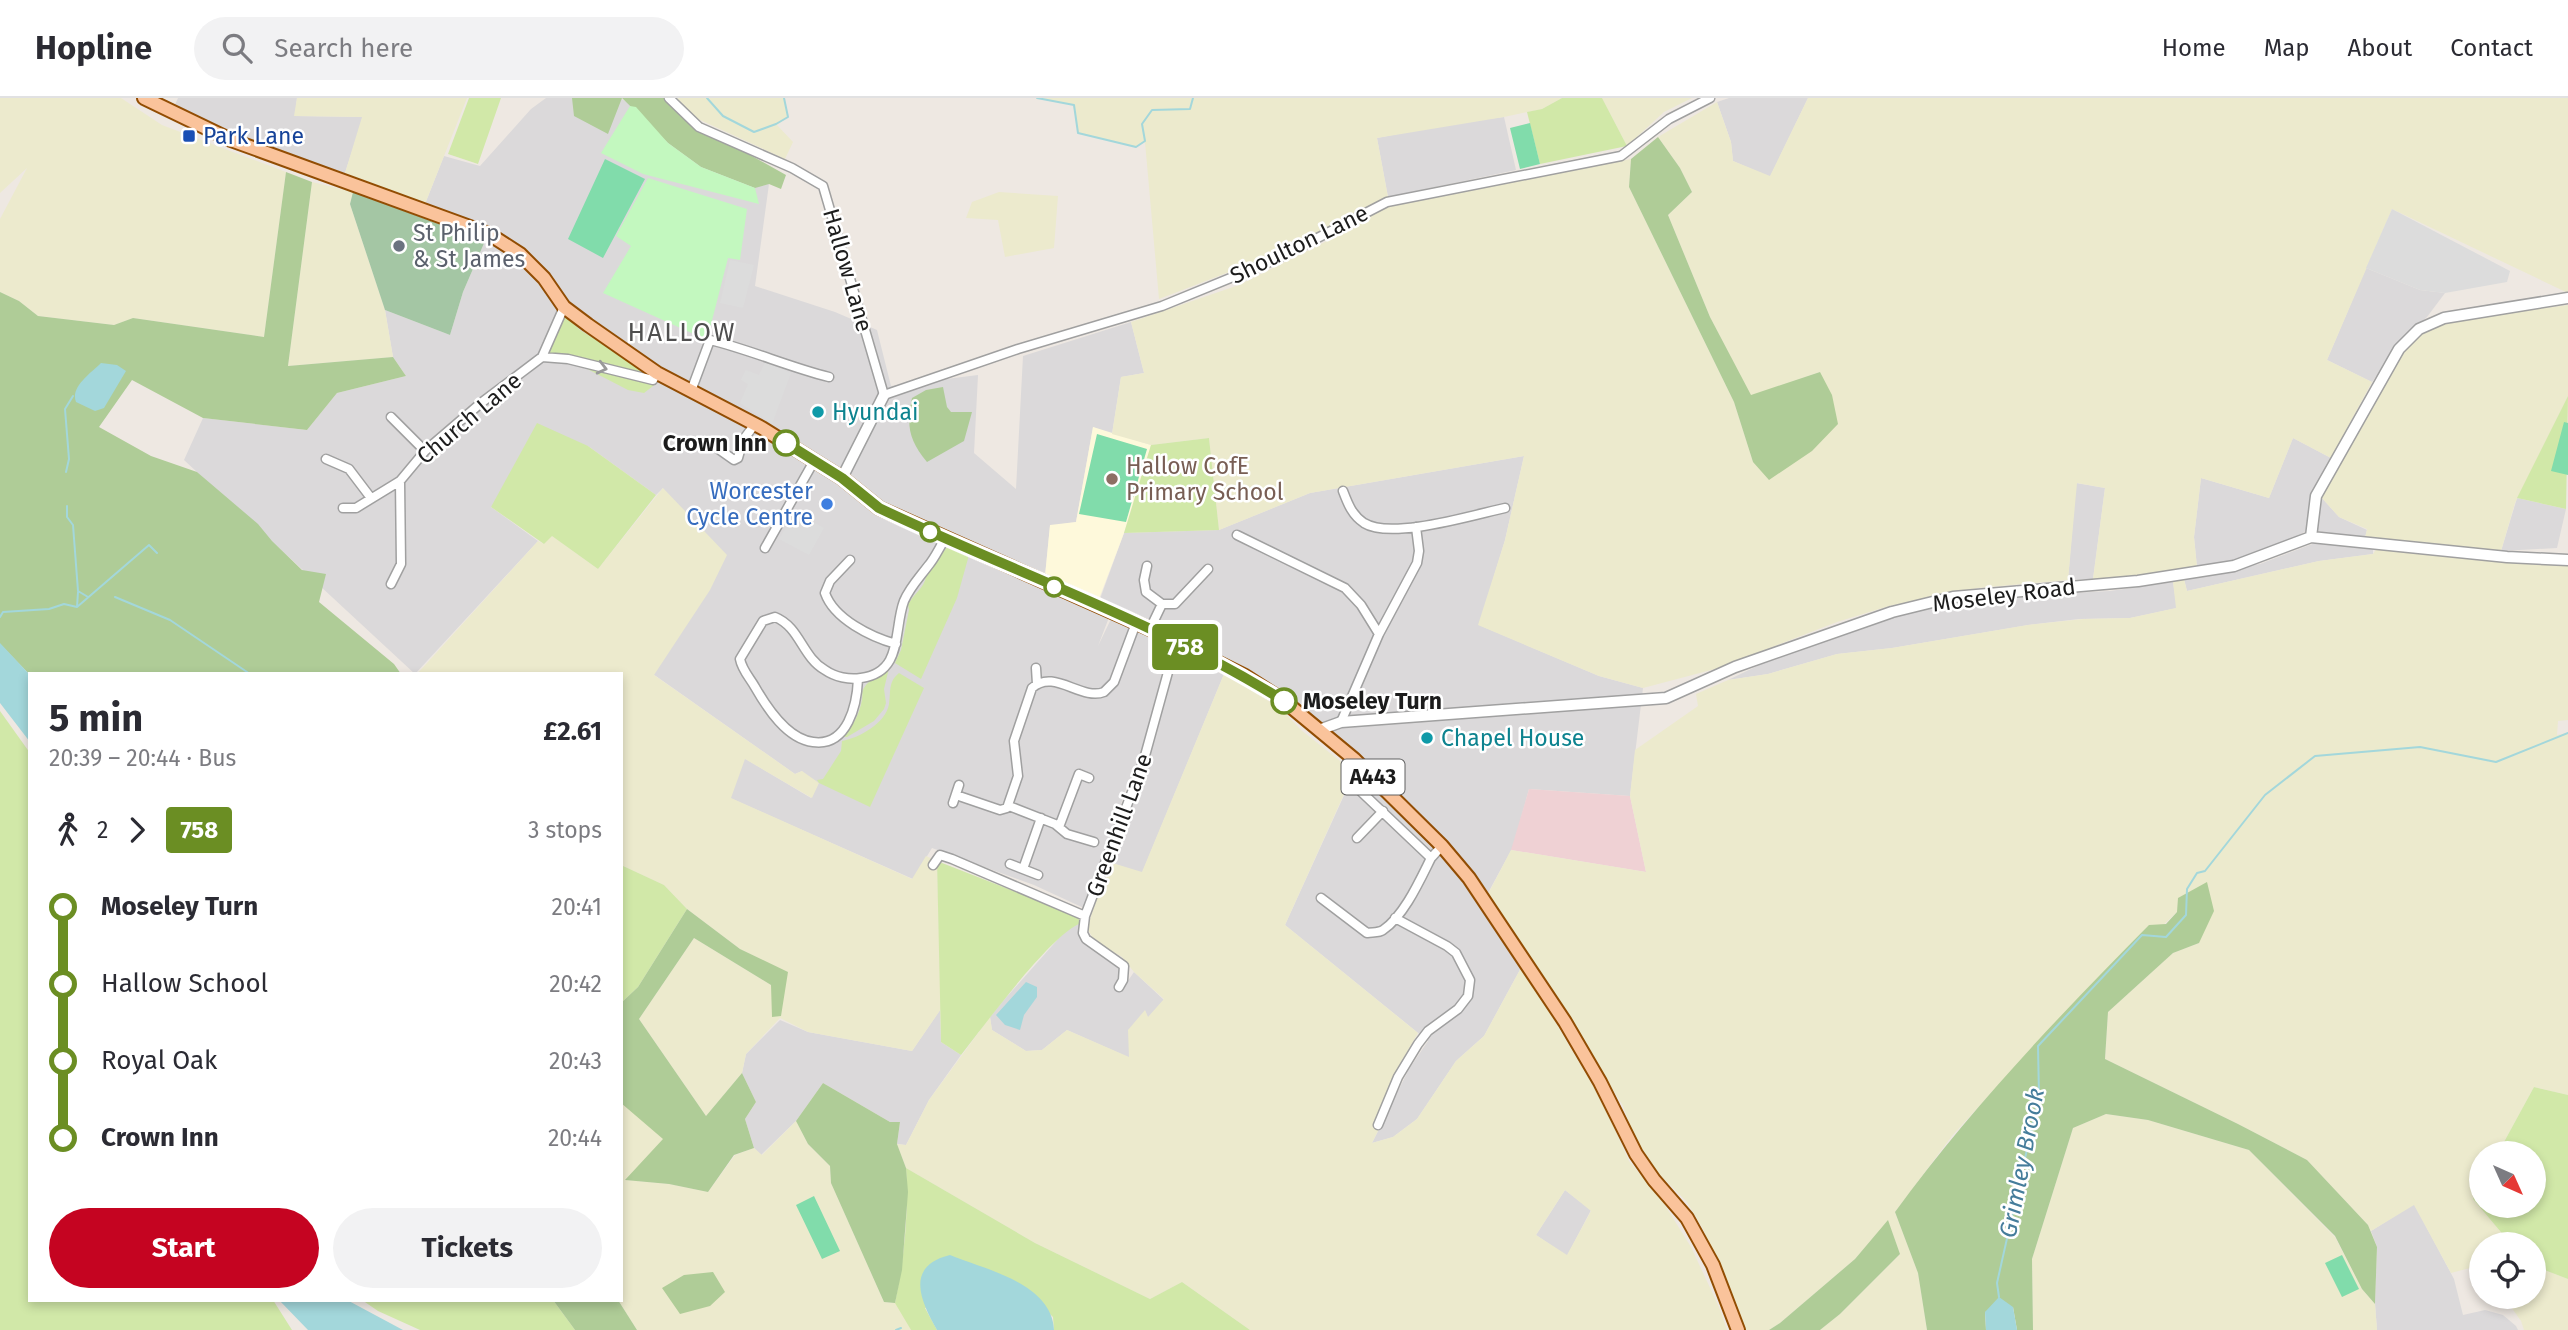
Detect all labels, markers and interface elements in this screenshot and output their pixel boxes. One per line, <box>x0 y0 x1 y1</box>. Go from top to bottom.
search box <box>194 17 684 80</box>
text: Hopline <box>35 28 152 68</box>
icon: search <box>218 29 256 67</box>
text: Search here <box>274 33 413 64</box>
text: Home <box>2162 34 2226 62</box>
text: Map <box>2264 34 2310 62</box>
text: About <box>2348 34 2412 62</box>
text: Contact <box>2450 34 2533 62</box>
place label: Park Lane <box>203 122 304 150</box>
marker: Park Lane <box>181 128 197 144</box>
street label: Shoulton Lane <box>1225 198 1373 290</box>
street label: Hallow Lane <box>817 205 879 335</box>
place label: St Philip & St James <box>413 219 525 273</box>
marker: St Philip & St James <box>391 238 407 254</box>
district label: HALLOW <box>628 317 736 348</box>
one-way arrow <box>596 359 608 374</box>
street label: Church Lane <box>411 366 527 470</box>
place label: Hyundai <box>832 398 919 426</box>
marker: Hyundai <box>810 404 826 420</box>
place label: Crown Inn <box>663 429 767 457</box>
marker: Crown Inn <box>773 430 799 456</box>
place label: Hallow CofE Primary School <box>1126 452 1284 506</box>
marker: Hallow CofE Primary School <box>1104 471 1120 487</box>
place label: Worcester Cycle Centre <box>686 477 813 531</box>
marker: Worcester Cycle Centre <box>819 496 835 512</box>
unlabelled marker <box>920 522 940 542</box>
street label: Moseley Road <box>1931 572 2077 618</box>
unlabelled marker <box>1044 577 1064 597</box>
line badge: 758 <box>1145 624 1225 670</box>
text: 758 <box>1166 633 1204 661</box>
place label: Moseley Turn <box>1303 687 1442 715</box>
marker: Moseley Turn <box>1271 688 1297 714</box>
text: 5 min <box>49 695 143 741</box>
text: £2.61 <box>543 716 602 747</box>
place label: Chapel House <box>1441 724 1584 752</box>
marker: Chapel House <box>1419 730 1435 746</box>
text: 20:39 – 20:44 · Bus <box>49 744 236 772</box>
street label: Greenhill Lane <box>1080 749 1158 901</box>
road number: A443 <box>1342 760 1404 794</box>
icon: walk <box>49 811 87 849</box>
icon: forward <box>118 811 156 849</box>
text: 2 <box>97 816 108 844</box>
text: 758 <box>180 816 218 844</box>
text: 3 stops <box>528 816 602 844</box>
text: Moseley Turn <box>101 891 258 922</box>
text: 20:41 <box>552 893 602 921</box>
text: Hallow School <box>101 968 268 999</box>
text: 20:42 <box>549 970 602 998</box>
text: Royal Oak <box>101 1045 217 1076</box>
text: 20:43 <box>549 1047 602 1075</box>
water label: Grimley Brook <box>1994 1086 2050 1240</box>
text: Crown Inn <box>101 1122 219 1153</box>
text: 20:44 <box>548 1124 602 1152</box>
north arrow <box>2469 1141 2546 1218</box>
map controls <box>2469 1141 2546 1309</box>
button: Start <box>49 1208 319 1288</box>
button: Tickets <box>333 1208 602 1288</box>
button: locate <box>2469 1232 2546 1309</box>

